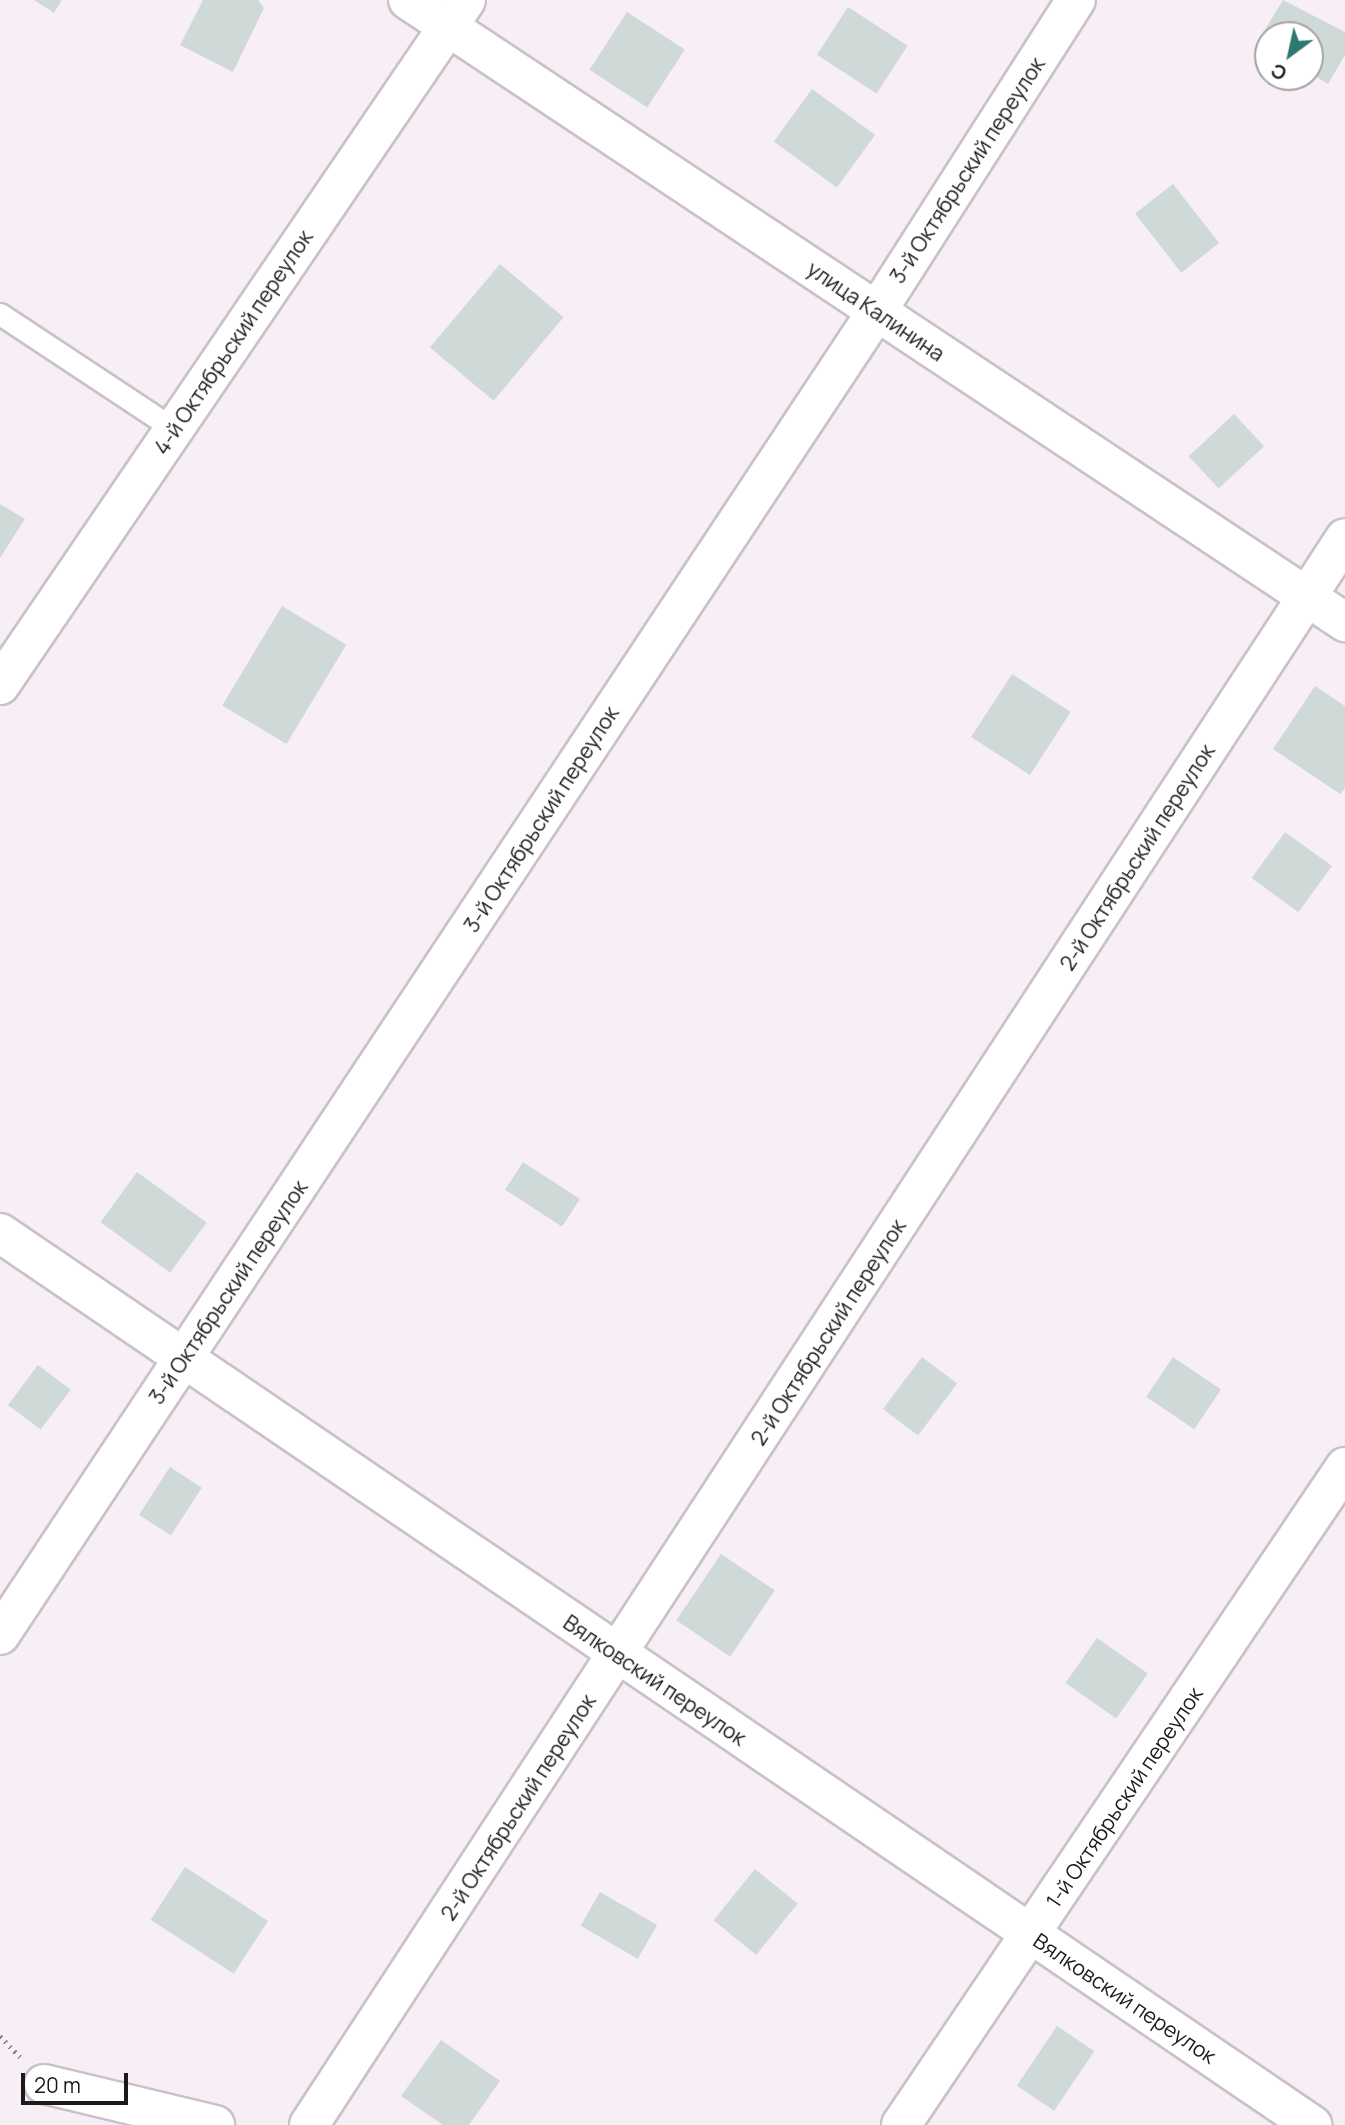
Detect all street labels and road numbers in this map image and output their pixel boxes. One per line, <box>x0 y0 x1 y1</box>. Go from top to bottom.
street label: 3-й Октябрьский переулок <box>884 52 1050 288</box>
street label: 4-й Октябрьский переулок <box>148 225 318 459</box>
street label: улица Калинина <box>803 256 949 366</box>
street label: 3-й Октябрьский переулок <box>458 701 624 937</box>
street label: 2-й Октябрьский переулок <box>1054 739 1220 975</box>
street label: 3-й Октябрьский переулок <box>144 1175 312 1409</box>
street label: 2-й Октябрьский переулок <box>745 1214 911 1450</box>
street label: Вялковский переулок <box>559 1609 751 1751</box>
street label: 1-й Октябрьский переулок <box>1041 1682 1207 1912</box>
street label: 2-й Октябрьский переулок <box>435 1689 601 1925</box>
street label: Вялковский переулок <box>1029 1927 1221 2069</box>

